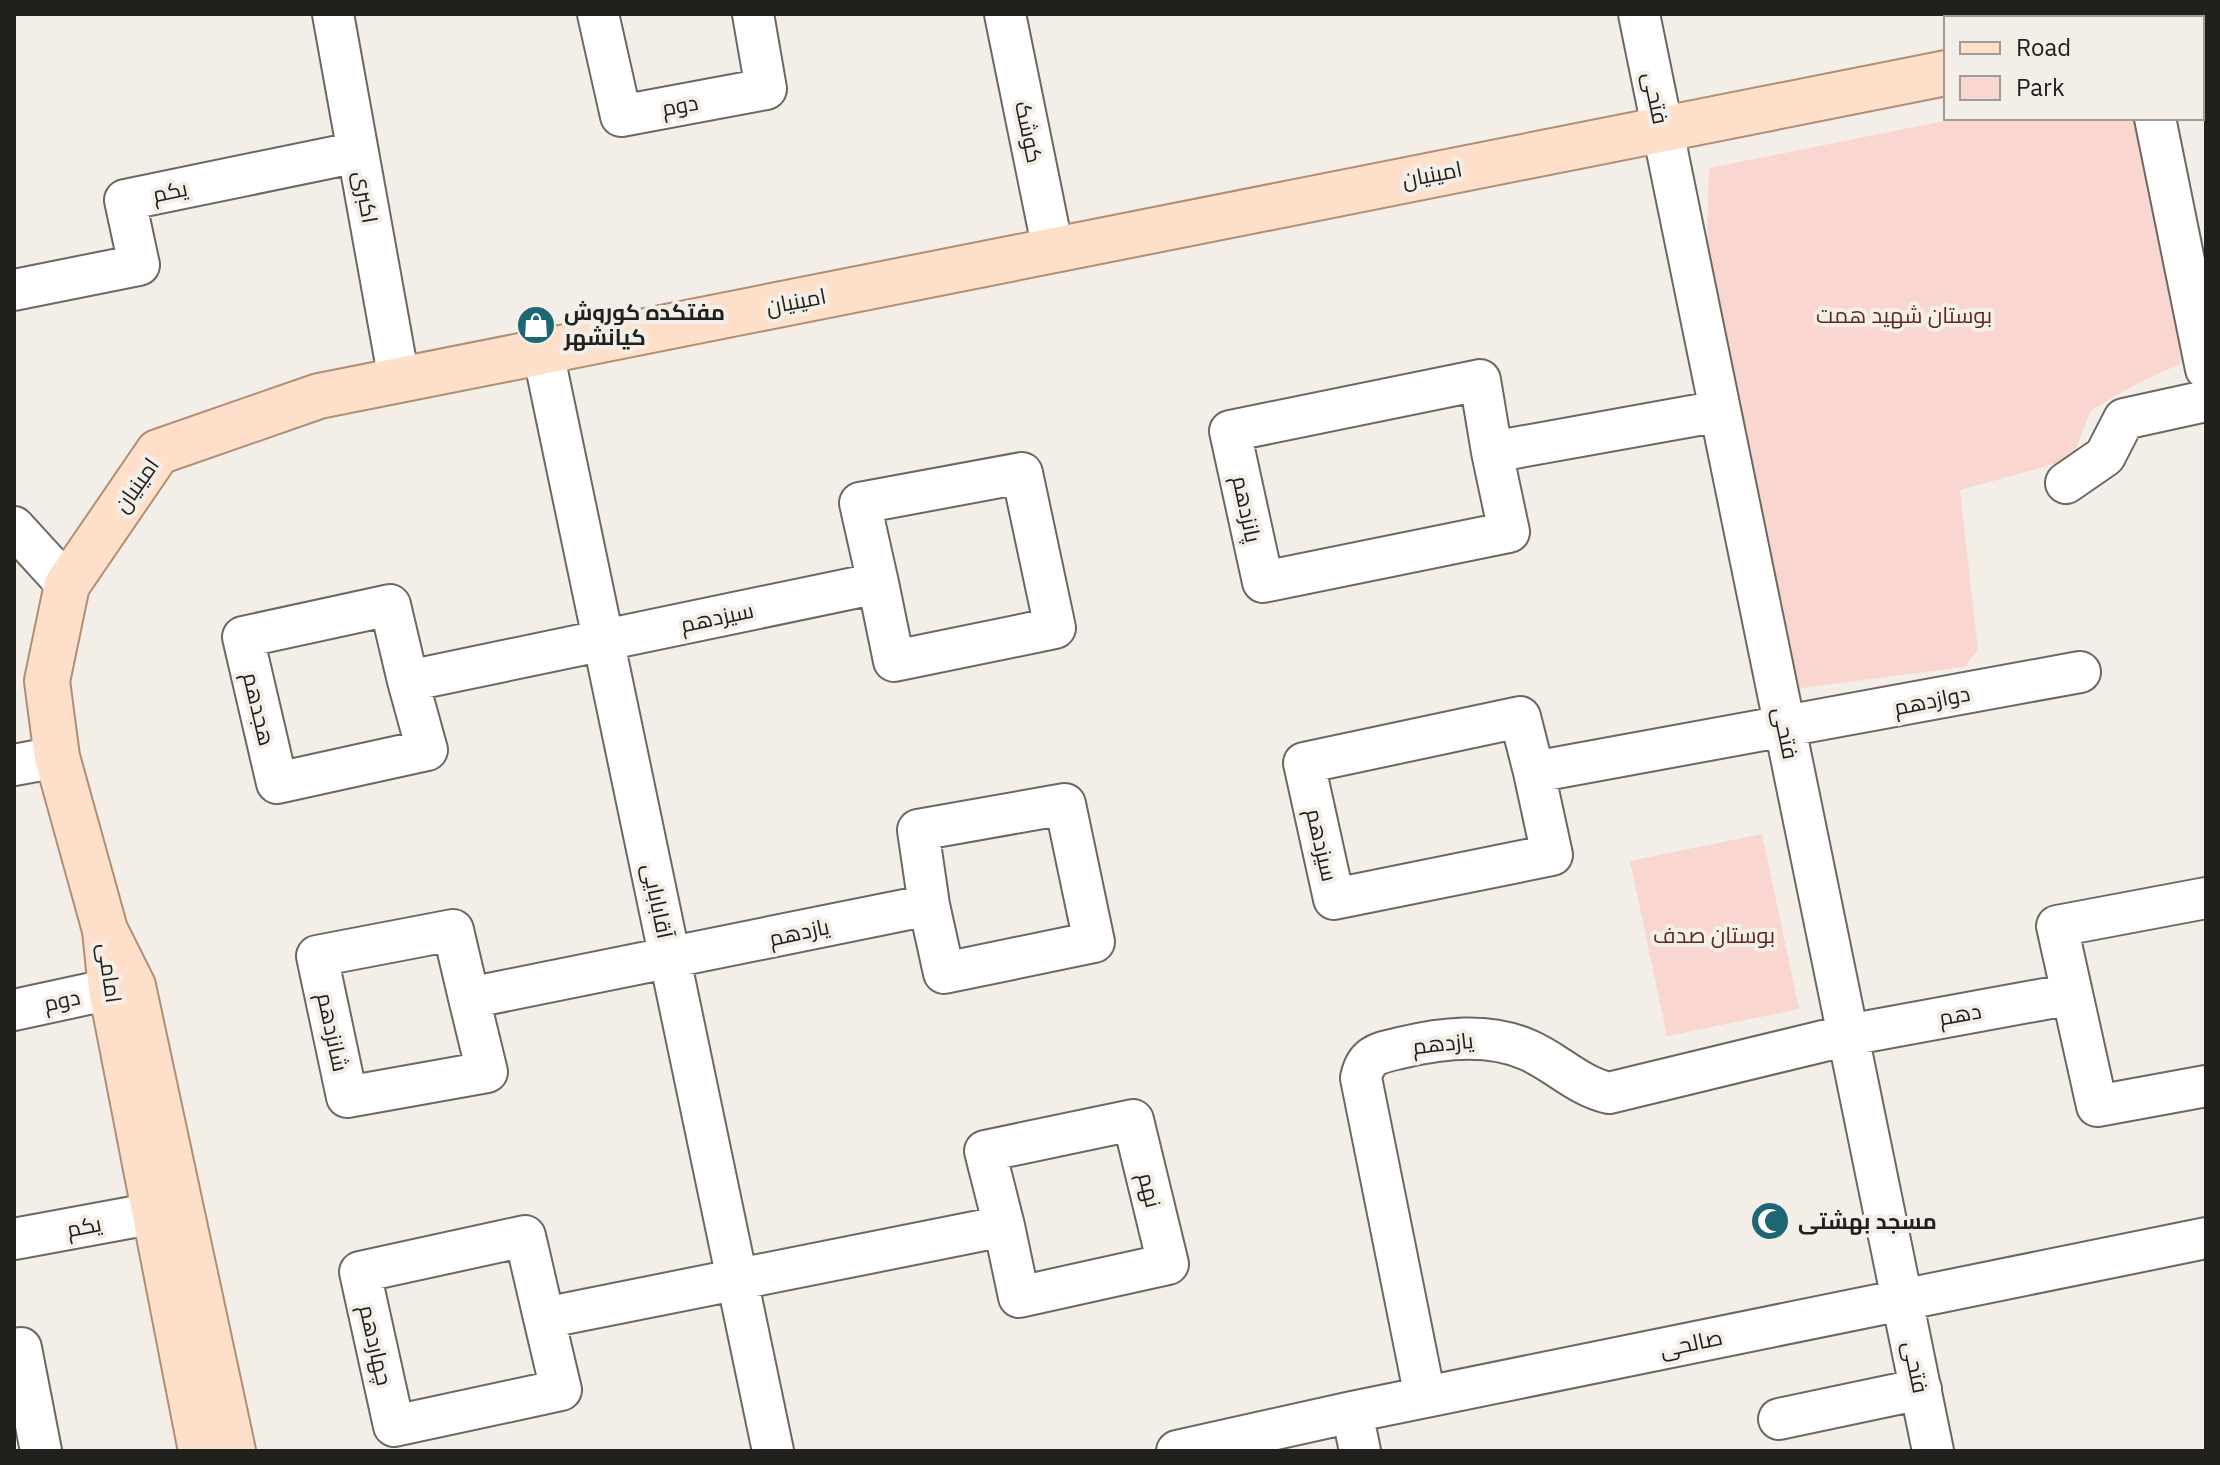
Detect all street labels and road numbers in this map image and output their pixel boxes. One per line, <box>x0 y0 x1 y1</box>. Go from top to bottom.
street label: فتحی <box>1637 69 1676 127</box>
street label: دوم <box>659 87 701 124</box>
street label: کوشک <box>1009 98 1050 166</box>
street label: امینیان <box>1399 153 1464 194</box>
street label: اکبری <box>348 169 385 225</box>
street label: یکم <box>150 173 190 210</box>
street label: امینیان <box>763 280 828 321</box>
street label: امینیان <box>106 452 165 518</box>
street label: پانزدهم <box>1224 473 1269 545</box>
street label: سیزدهم <box>678 595 756 640</box>
street label: هجدهم <box>235 669 282 749</box>
street label: دوازدهم <box>1891 678 1973 723</box>
street label: فتحی <box>1767 704 1806 762</box>
street label: سیزدهم <box>1298 806 1345 885</box>
street label: آقابابایی <box>636 861 681 941</box>
street label: یازدهم <box>766 911 832 954</box>
street label: امامی <box>92 941 129 1005</box>
street label: دوم <box>41 982 83 1019</box>
street label: شانزدهم <box>309 990 356 1074</box>
street label: دهم <box>1936 996 1984 1033</box>
street label: یازدهم <box>1411 1025 1475 1062</box>
street label: نهم <box>1130 1169 1169 1211</box>
street label: یکم <box>64 1208 104 1245</box>
street label: چهاردهم <box>351 1302 400 1388</box>
street label: صالحی <box>1657 1322 1725 1363</box>
street label: فتحی <box>1897 1338 1936 1396</box>

